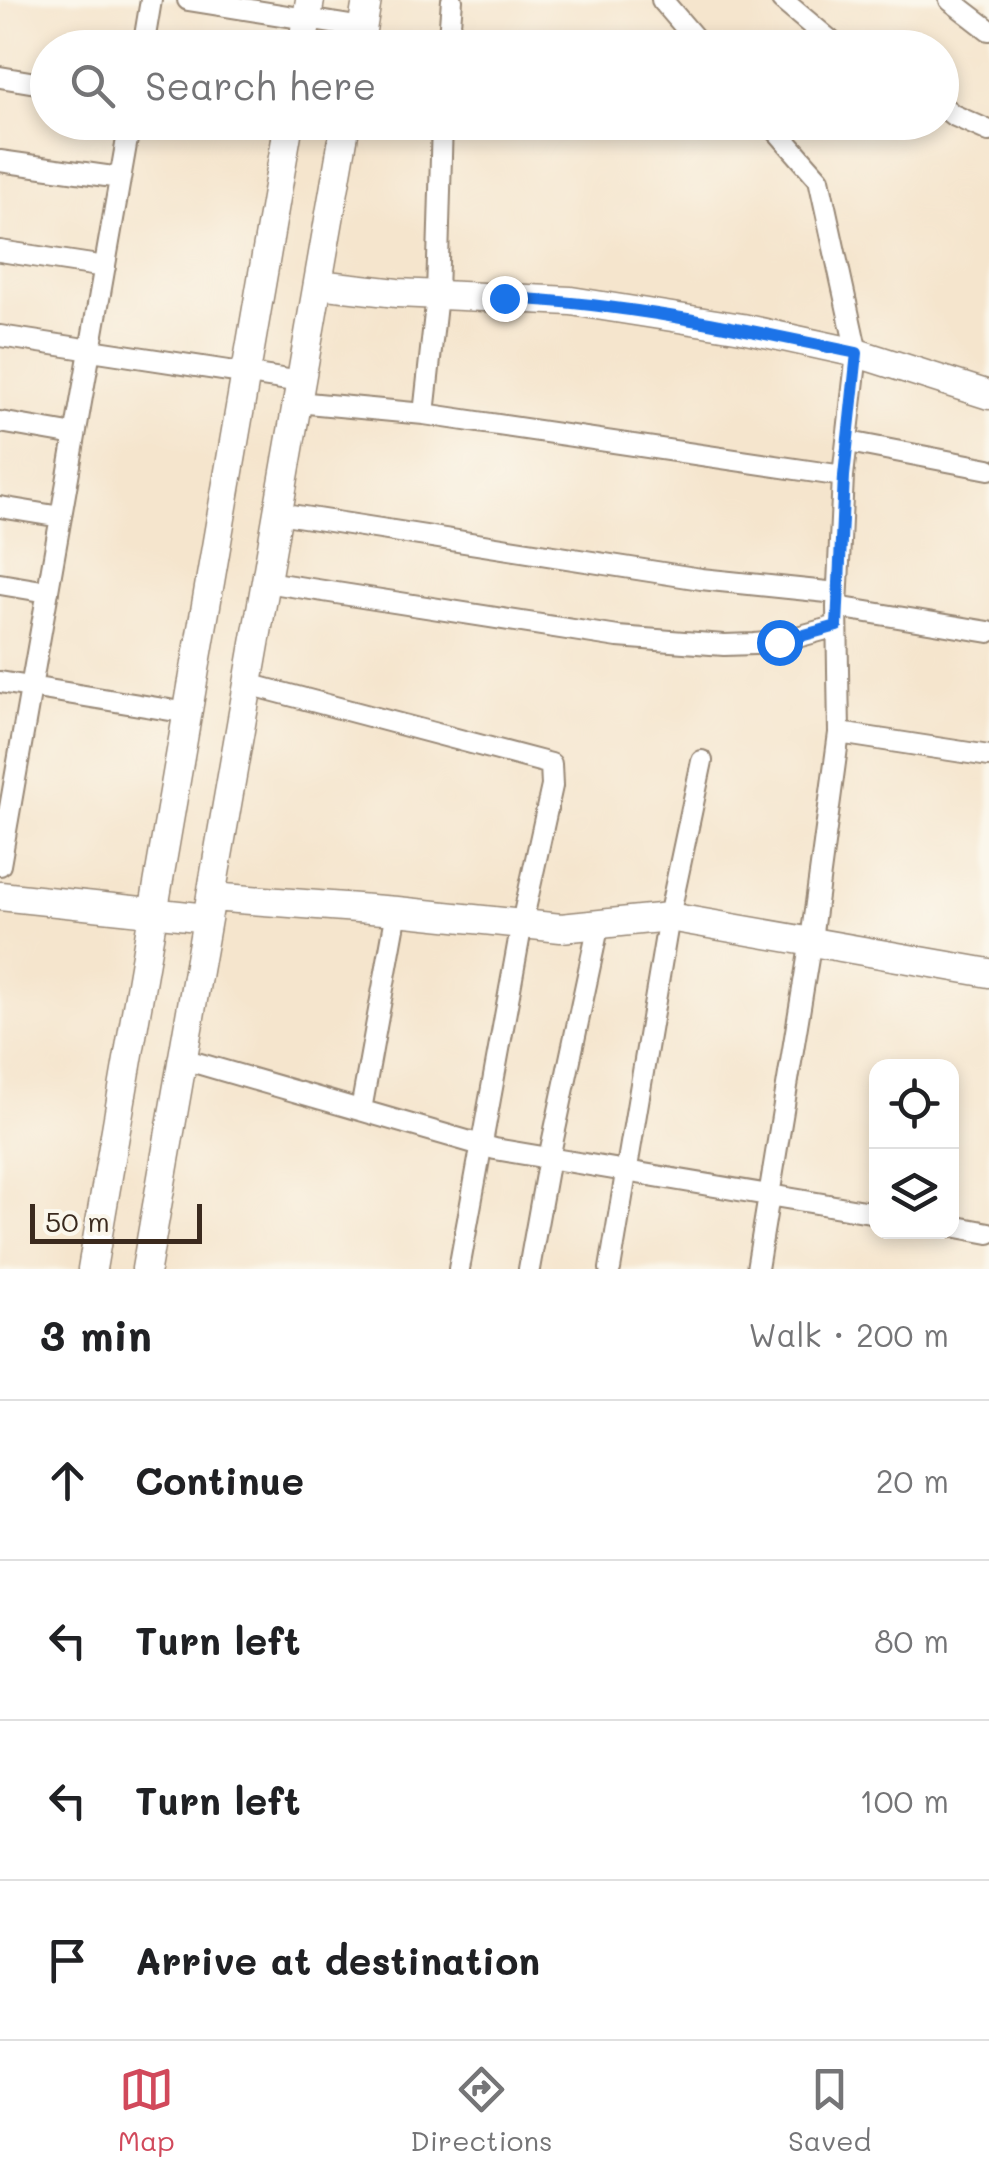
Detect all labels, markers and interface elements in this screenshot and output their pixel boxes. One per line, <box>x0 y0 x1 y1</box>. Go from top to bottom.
search box <box>30 30 959 140</box>
icon: search <box>65 58 120 113</box>
text: Search here <box>145 60 376 110</box>
route end <box>482 276 528 322</box>
route start <box>757 620 803 666</box>
map controls <box>869 1059 959 1239</box>
button: locate <box>869 1059 959 1149</box>
button: layers <box>869 1149 959 1239</box>
scale bar <box>30 1199 202 1244</box>
text: 50 m <box>45 1203 110 1239</box>
text: 3 min <box>40 1307 152 1362</box>
text: Walk · 200 m <box>748 1313 949 1355</box>
icon: ahead <box>40 1453 95 1508</box>
text: Continue <box>135 1455 304 1505</box>
text: 20 m <box>876 1459 949 1501</box>
icon: left <box>40 1613 95 1668</box>
text: Turn left <box>135 1615 301 1665</box>
text: 80 m <box>874 1619 949 1661</box>
icon: left <box>40 1773 95 1828</box>
text: Turn left <box>135 1775 301 1825</box>
text: 100 m <box>859 1779 949 1821</box>
icon: arrive <box>40 1933 95 1988</box>
text: Arrive at destination <box>135 1935 540 1985</box>
tab: Map <box>118 2062 175 2158</box>
tab: Directions <box>410 2062 553 2158</box>
tab: Saved <box>788 2062 871 2158</box>

